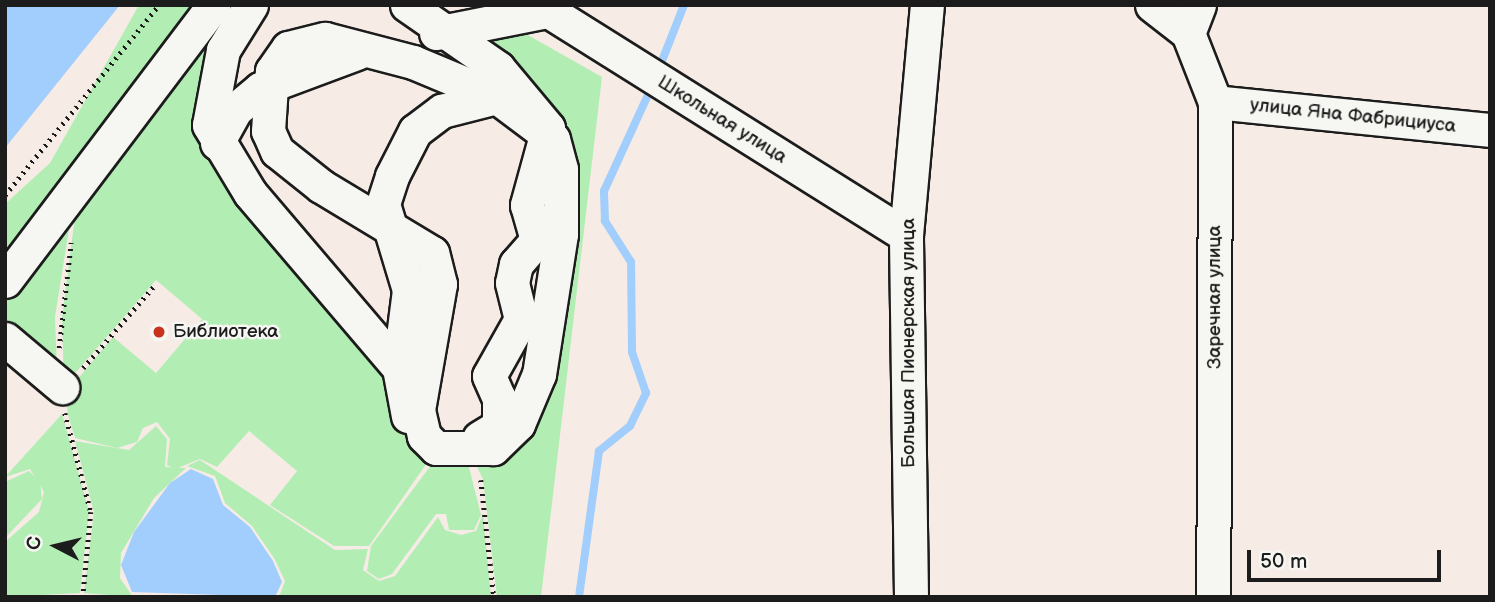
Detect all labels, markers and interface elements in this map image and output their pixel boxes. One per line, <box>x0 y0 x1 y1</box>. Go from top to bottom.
street label: Школьная улица <box>653 71 791 169</box>
street label: улица Яна Фабрициуса <box>1249 94 1457 138</box>
street label: Большая Пионерская улица <box>898 218 920 468</box>
street label: Заречная улица <box>1204 225 1226 369</box>
place label: Библиотека <box>173 321 279 343</box>
marker: Библиотека <box>151 324 167 340</box>
north arrow <box>21 511 91 581</box>
text: С <box>22 535 47 551</box>
scale bar <box>1250 536 1444 580</box>
text: 50 m <box>1260 549 1307 574</box>

